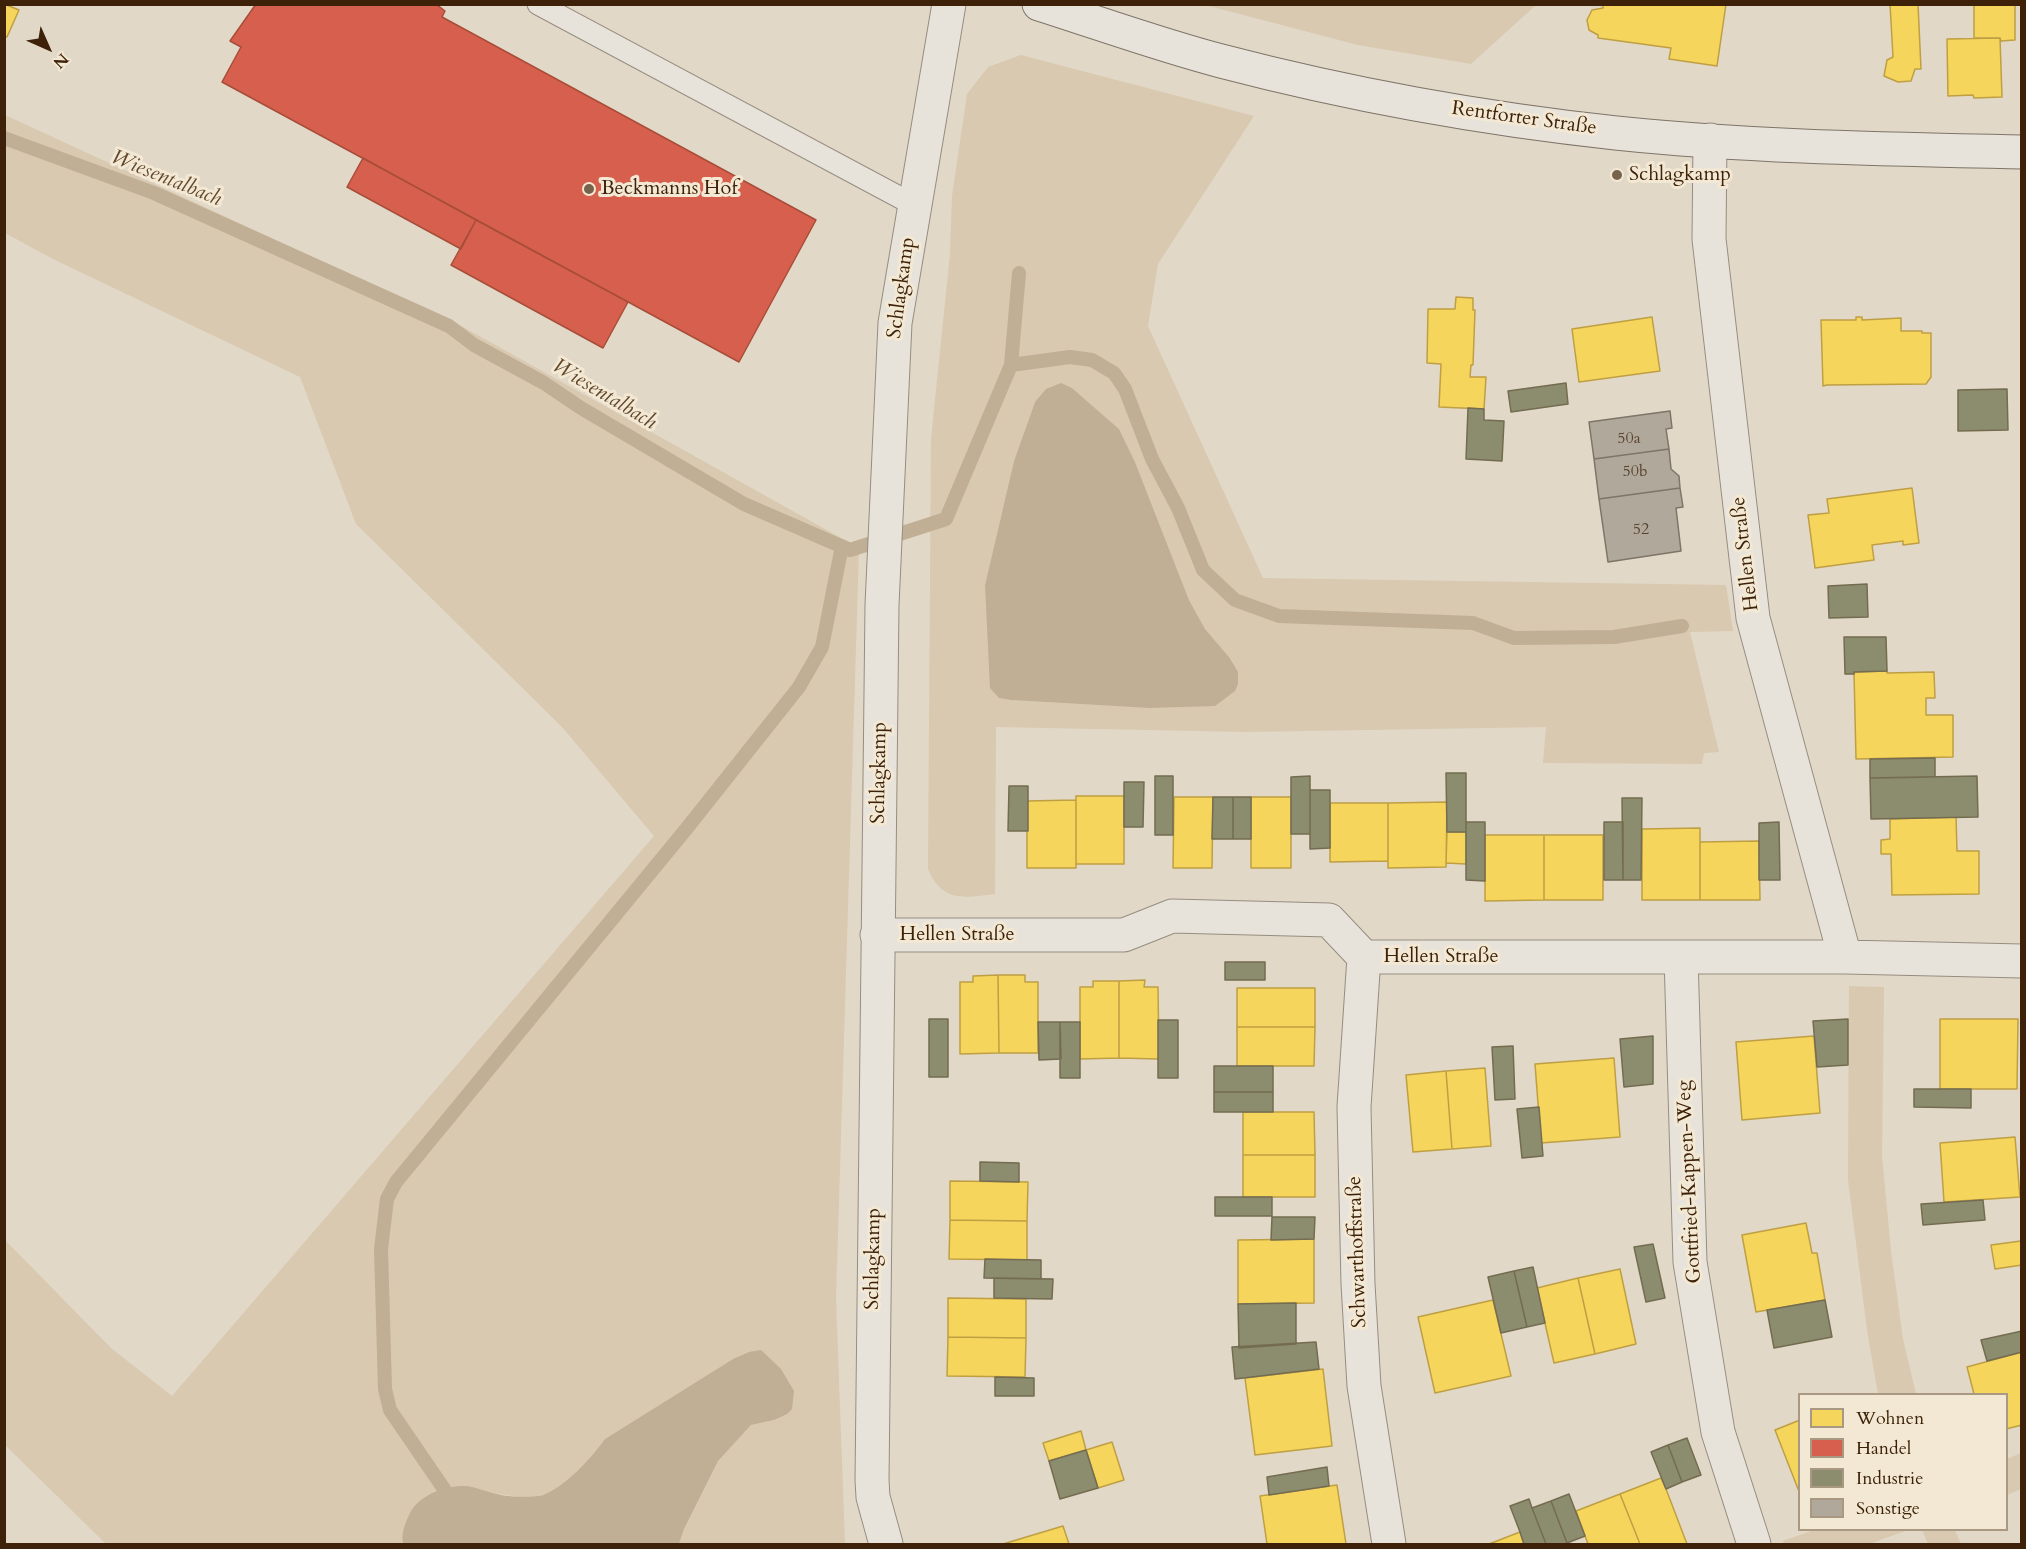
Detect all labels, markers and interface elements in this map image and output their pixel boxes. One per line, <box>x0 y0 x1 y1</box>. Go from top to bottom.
north arrow <box>18 18 78 78</box>
text: N <box>48 48 73 73</box>
street label: Rentforter Straße <box>1450 97 1598 141</box>
water label: Wiesentalbach <box>107 145 225 213</box>
place label: Schlagkamp <box>1629 163 1731 187</box>
marker: Schlagkamp <box>1610 168 1624 182</box>
place label: Beckmanns Hof <box>601 177 737 201</box>
marker: Beckmanns Hof <box>582 182 596 196</box>
street label: Schlagkamp <box>883 236 921 340</box>
water label: Wiesentalbach <box>547 354 661 436</box>
house number: 50a <box>1617 429 1641 449</box>
house number: 50b <box>1623 462 1647 482</box>
street label: Hellen Straße <box>1727 495 1765 613</box>
house number: 52 <box>1633 520 1649 540</box>
street label: Schlagkamp <box>867 722 893 824</box>
street label: Hellen Straße <box>899 923 1015 947</box>
street label: Hellen Straße <box>1383 945 1499 969</box>
street label: Gottfried-Kappen-Weg <box>1673 1080 1707 1284</box>
street label: Schwarthoffstraße <box>1343 1176 1373 1328</box>
street label: Schlagkamp <box>861 1208 887 1310</box>
legend <box>1798 1393 2008 1531</box>
text: Wohnen <box>1856 1406 1924 1431</box>
text: Handel <box>1856 1436 1911 1461</box>
text: Industrie <box>1856 1466 1923 1491</box>
text: Sonstige <box>1856 1496 1920 1521</box>

